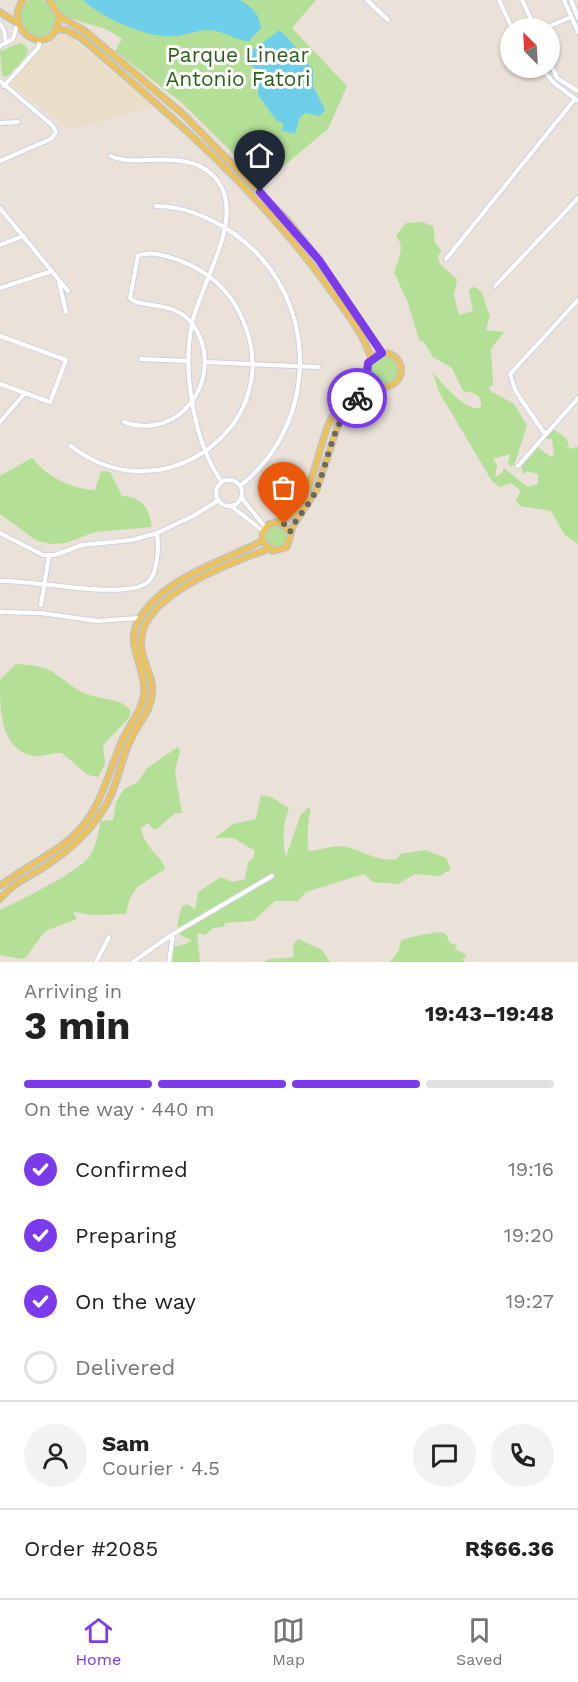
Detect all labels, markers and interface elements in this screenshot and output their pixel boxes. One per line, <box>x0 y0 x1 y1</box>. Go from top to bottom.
north arrow <box>500 18 560 78</box>
map controls <box>500 18 560 78</box>
park label: Parque Linear Antonio Fatori <box>165 42 311 91</box>
pin <box>234 130 285 192</box>
icon: home <box>243 139 276 172</box>
courier <box>327 368 387 428</box>
icon: bike <box>341 382 374 415</box>
pin <box>258 462 309 524</box>
icon: bag <box>267 471 300 504</box>
text: Arriving in <box>24 979 122 1003</box>
text: 19:43–19:48 <box>425 1001 554 1026</box>
text: 3 min <box>24 1003 131 1048</box>
text: On the way · 440 m <box>24 1097 214 1121</box>
icon: check <box>24 1153 57 1186</box>
text: Confirmed <box>75 1157 188 1182</box>
text: 19:16 <box>508 1157 554 1181</box>
icon: check <box>24 1219 57 1252</box>
text: Preparing <box>75 1223 176 1248</box>
text: 19:20 <box>504 1223 554 1247</box>
icon: check <box>24 1285 57 1318</box>
text: On the way <box>75 1289 196 1314</box>
text: 19:27 <box>505 1289 554 1313</box>
text: Delivered <box>75 1355 175 1380</box>
button: person <box>24 1424 87 1487</box>
button: chat <box>413 1424 476 1487</box>
button: phone <box>491 1424 554 1487</box>
text: Sam <box>102 1431 150 1456</box>
text: Courier · 4.5 <box>102 1456 220 1480</box>
text: Order #2085 <box>24 1536 158 1561</box>
text: R$66.36 <box>465 1536 554 1561</box>
tab: Home <box>75 1614 121 1669</box>
tab: Map <box>272 1614 305 1669</box>
tab: Saved <box>456 1614 503 1669</box>

